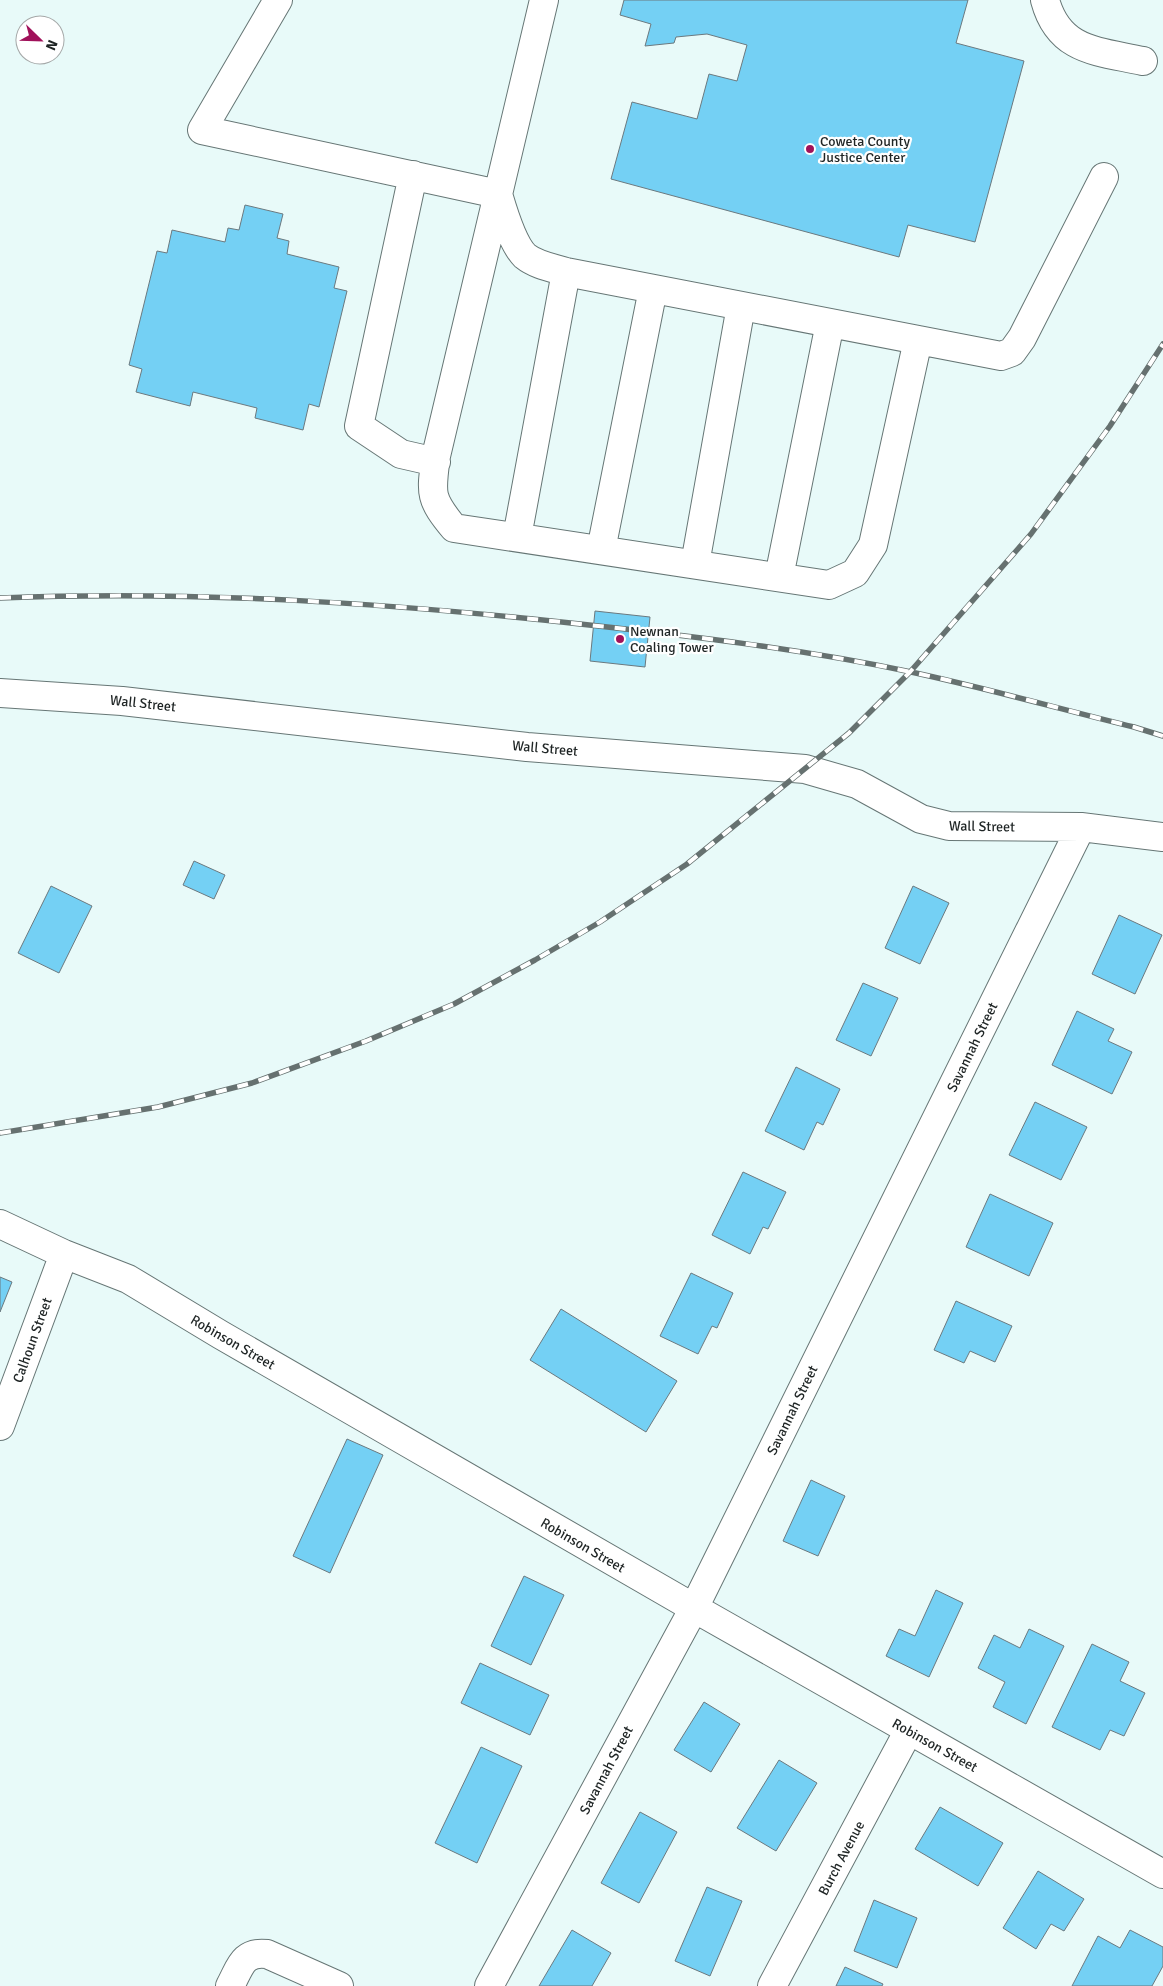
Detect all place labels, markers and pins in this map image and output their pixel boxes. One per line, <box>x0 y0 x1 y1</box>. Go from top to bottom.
place label: Coweta County Justice Center <box>820 133 910 166</box>
marker: Coweta County Justice Center <box>804 143 816 155</box>
place label: Newnan Coaling Tower <box>630 623 714 656</box>
marker: Newnan Coaling Tower <box>614 633 626 645</box>

